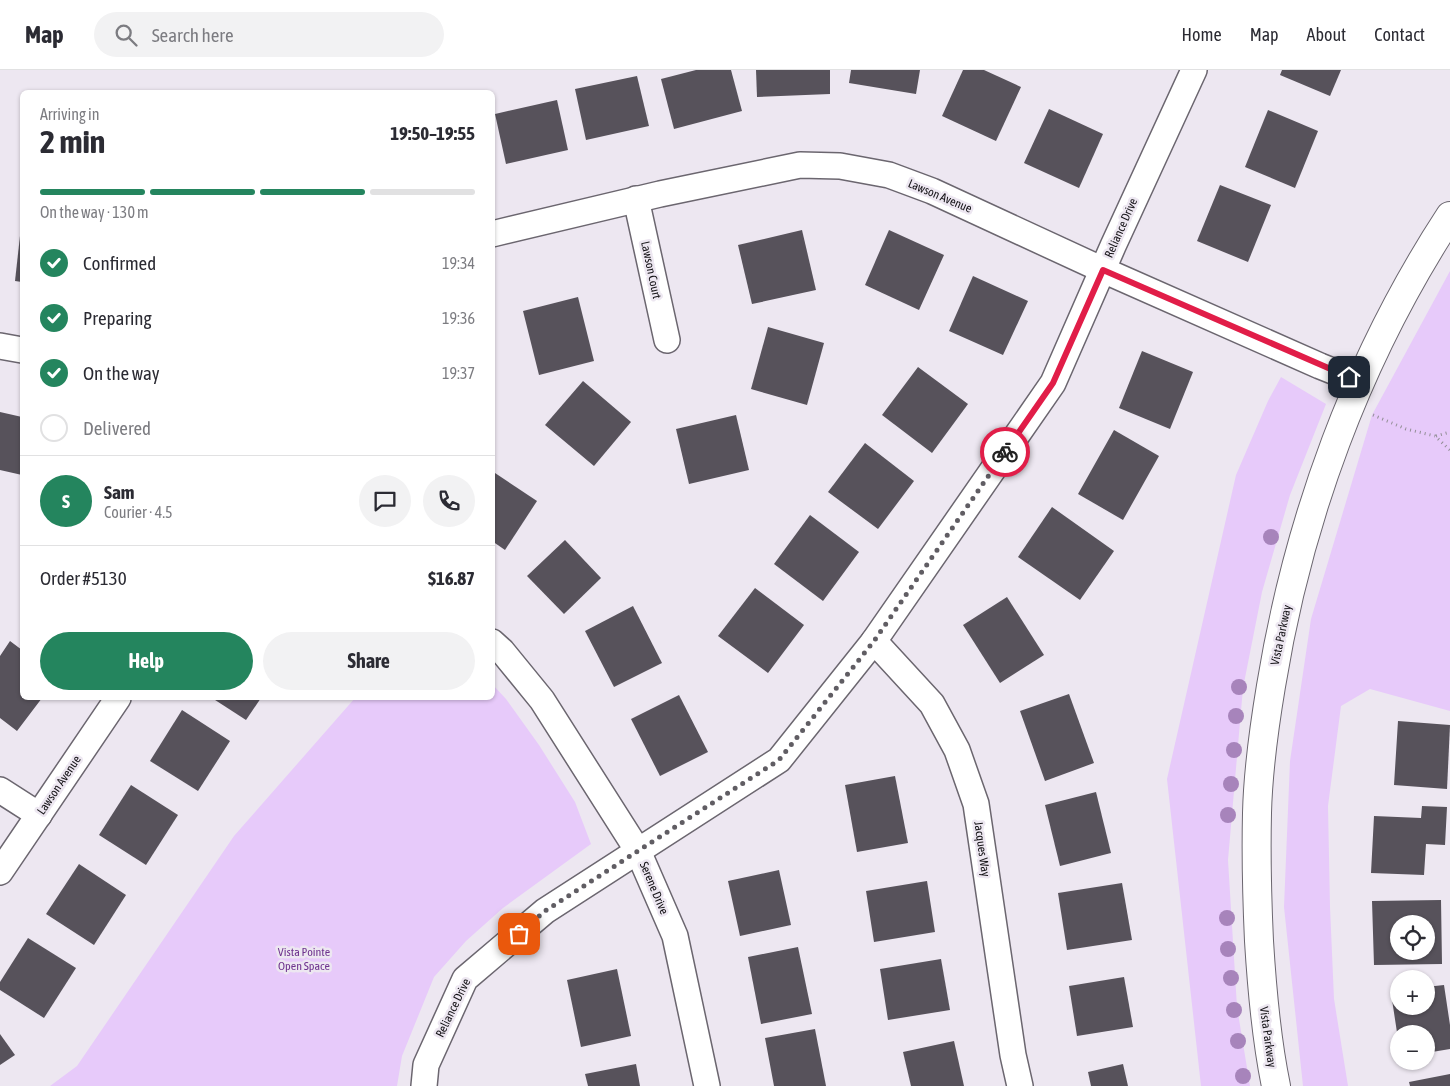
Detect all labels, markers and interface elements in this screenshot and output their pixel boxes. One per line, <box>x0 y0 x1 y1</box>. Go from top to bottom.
search box <box>94 12 444 57</box>
text: Map <box>25 21 64 48</box>
icon: search <box>112 21 140 49</box>
text: Search here <box>152 24 234 46</box>
text: Home <box>1182 24 1222 45</box>
text: Map <box>1250 24 1279 45</box>
text: About <box>1307 24 1346 45</box>
text: Contact <box>1374 24 1425 45</box>
text: Arriving in <box>40 105 100 123</box>
text: 19:50–19:55 <box>390 122 475 144</box>
text: 2 min <box>40 123 105 160</box>
street label: Lawson Avenue <box>906 176 974 216</box>
street label: Reliance Drive <box>1102 196 1140 260</box>
text: On the way · 130 m <box>40 203 149 221</box>
street label: Lawson Court <box>638 240 664 301</box>
icon: check <box>40 249 68 277</box>
text: Confirmed <box>83 252 156 274</box>
text: 19:34 <box>442 254 475 272</box>
icon: check <box>40 304 68 332</box>
text: Preparing <box>83 307 152 329</box>
text: 19:36 <box>442 309 475 327</box>
pin <box>1328 356 1370 398</box>
icon: check <box>40 359 68 387</box>
text: On the way <box>83 362 160 384</box>
icon: home <box>1335 363 1363 391</box>
text: 19:37 <box>442 364 475 382</box>
text: Delivered <box>83 417 151 439</box>
courier <box>980 427 1030 477</box>
icon: bike <box>991 438 1019 466</box>
button: chat <box>359 475 411 527</box>
button: phone <box>423 475 475 527</box>
text: Sam <box>104 481 135 503</box>
text: S <box>62 490 70 512</box>
text: Courier · 4.5 <box>104 503 173 521</box>
text: Order #5130 <box>40 567 127 589</box>
text: $16.87 <box>428 567 475 589</box>
street label: Vista Parkway <box>1268 604 1294 666</box>
button: Help <box>40 632 253 690</box>
button: Share <box>263 632 475 690</box>
street label: Lawson Avenue <box>34 753 84 817</box>
street label: Jacques Way <box>971 821 993 878</box>
street label: Serene Drive <box>637 860 671 916</box>
pin <box>498 913 540 955</box>
map controls <box>1390 915 1435 1070</box>
button: locate <box>1390 915 1435 960</box>
icon: bag <box>505 920 533 948</box>
park label: Vista Pointe Open Space <box>278 945 330 973</box>
button: + <box>1390 970 1435 1015</box>
street label: Reliance Drive <box>433 976 473 1040</box>
street label: Vista Parkway <box>1257 1006 1279 1068</box>
button: − <box>1390 1025 1435 1070</box>

